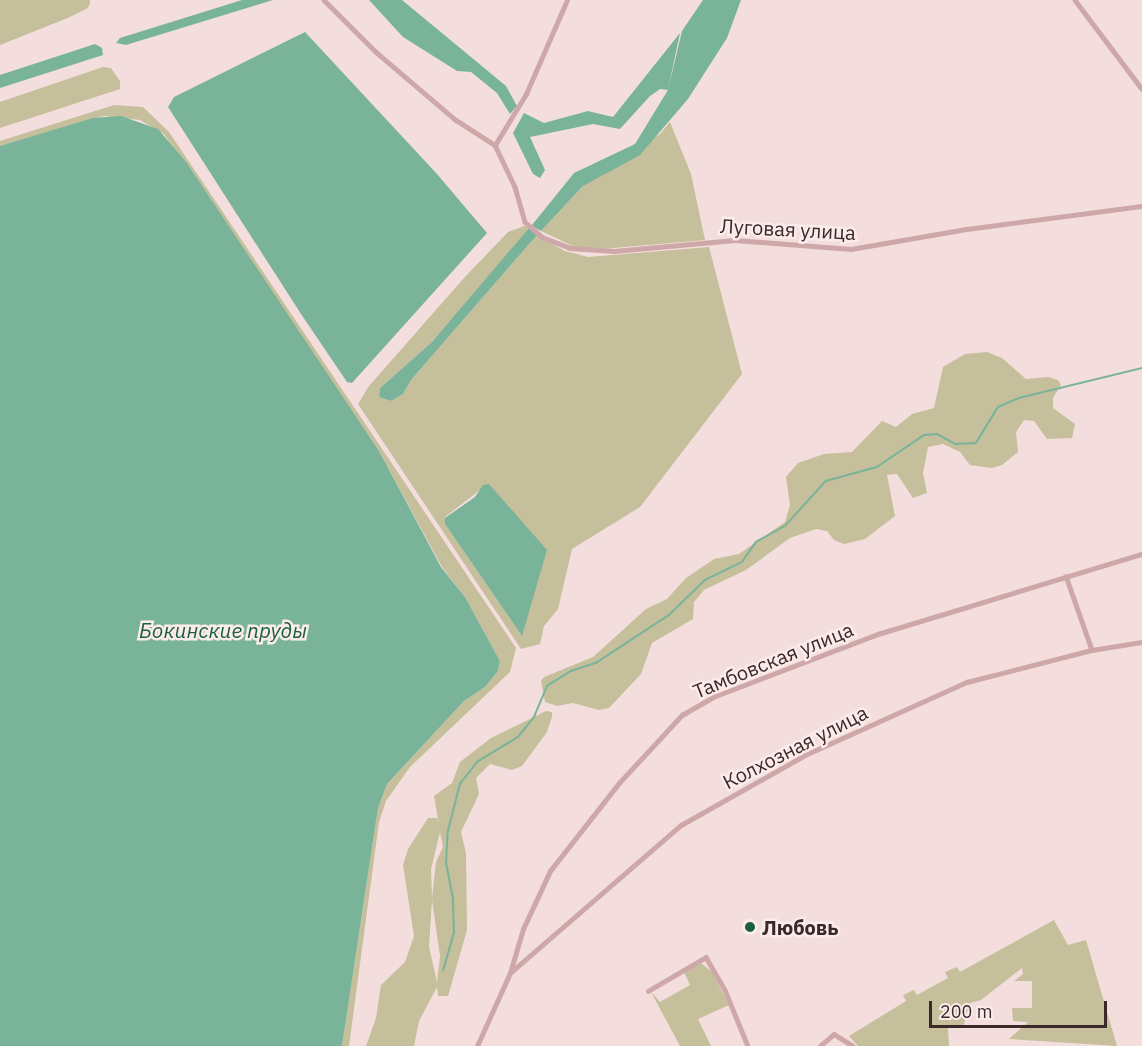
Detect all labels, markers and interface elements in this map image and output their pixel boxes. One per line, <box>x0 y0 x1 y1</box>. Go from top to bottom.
street label: Луговая улица <box>720 213 856 245</box>
water label: Бокинские пруды <box>139 617 307 643</box>
street label: Тамбовская улица <box>689 617 857 703</box>
street label: Колхозная улица <box>719 700 871 794</box>
place label: Любовь <box>762 915 839 939</box>
marker: Любовь <box>743 920 757 934</box>
scale bar <box>932 989 1110 1027</box>
text: 200 m <box>940 1000 992 1023</box>

